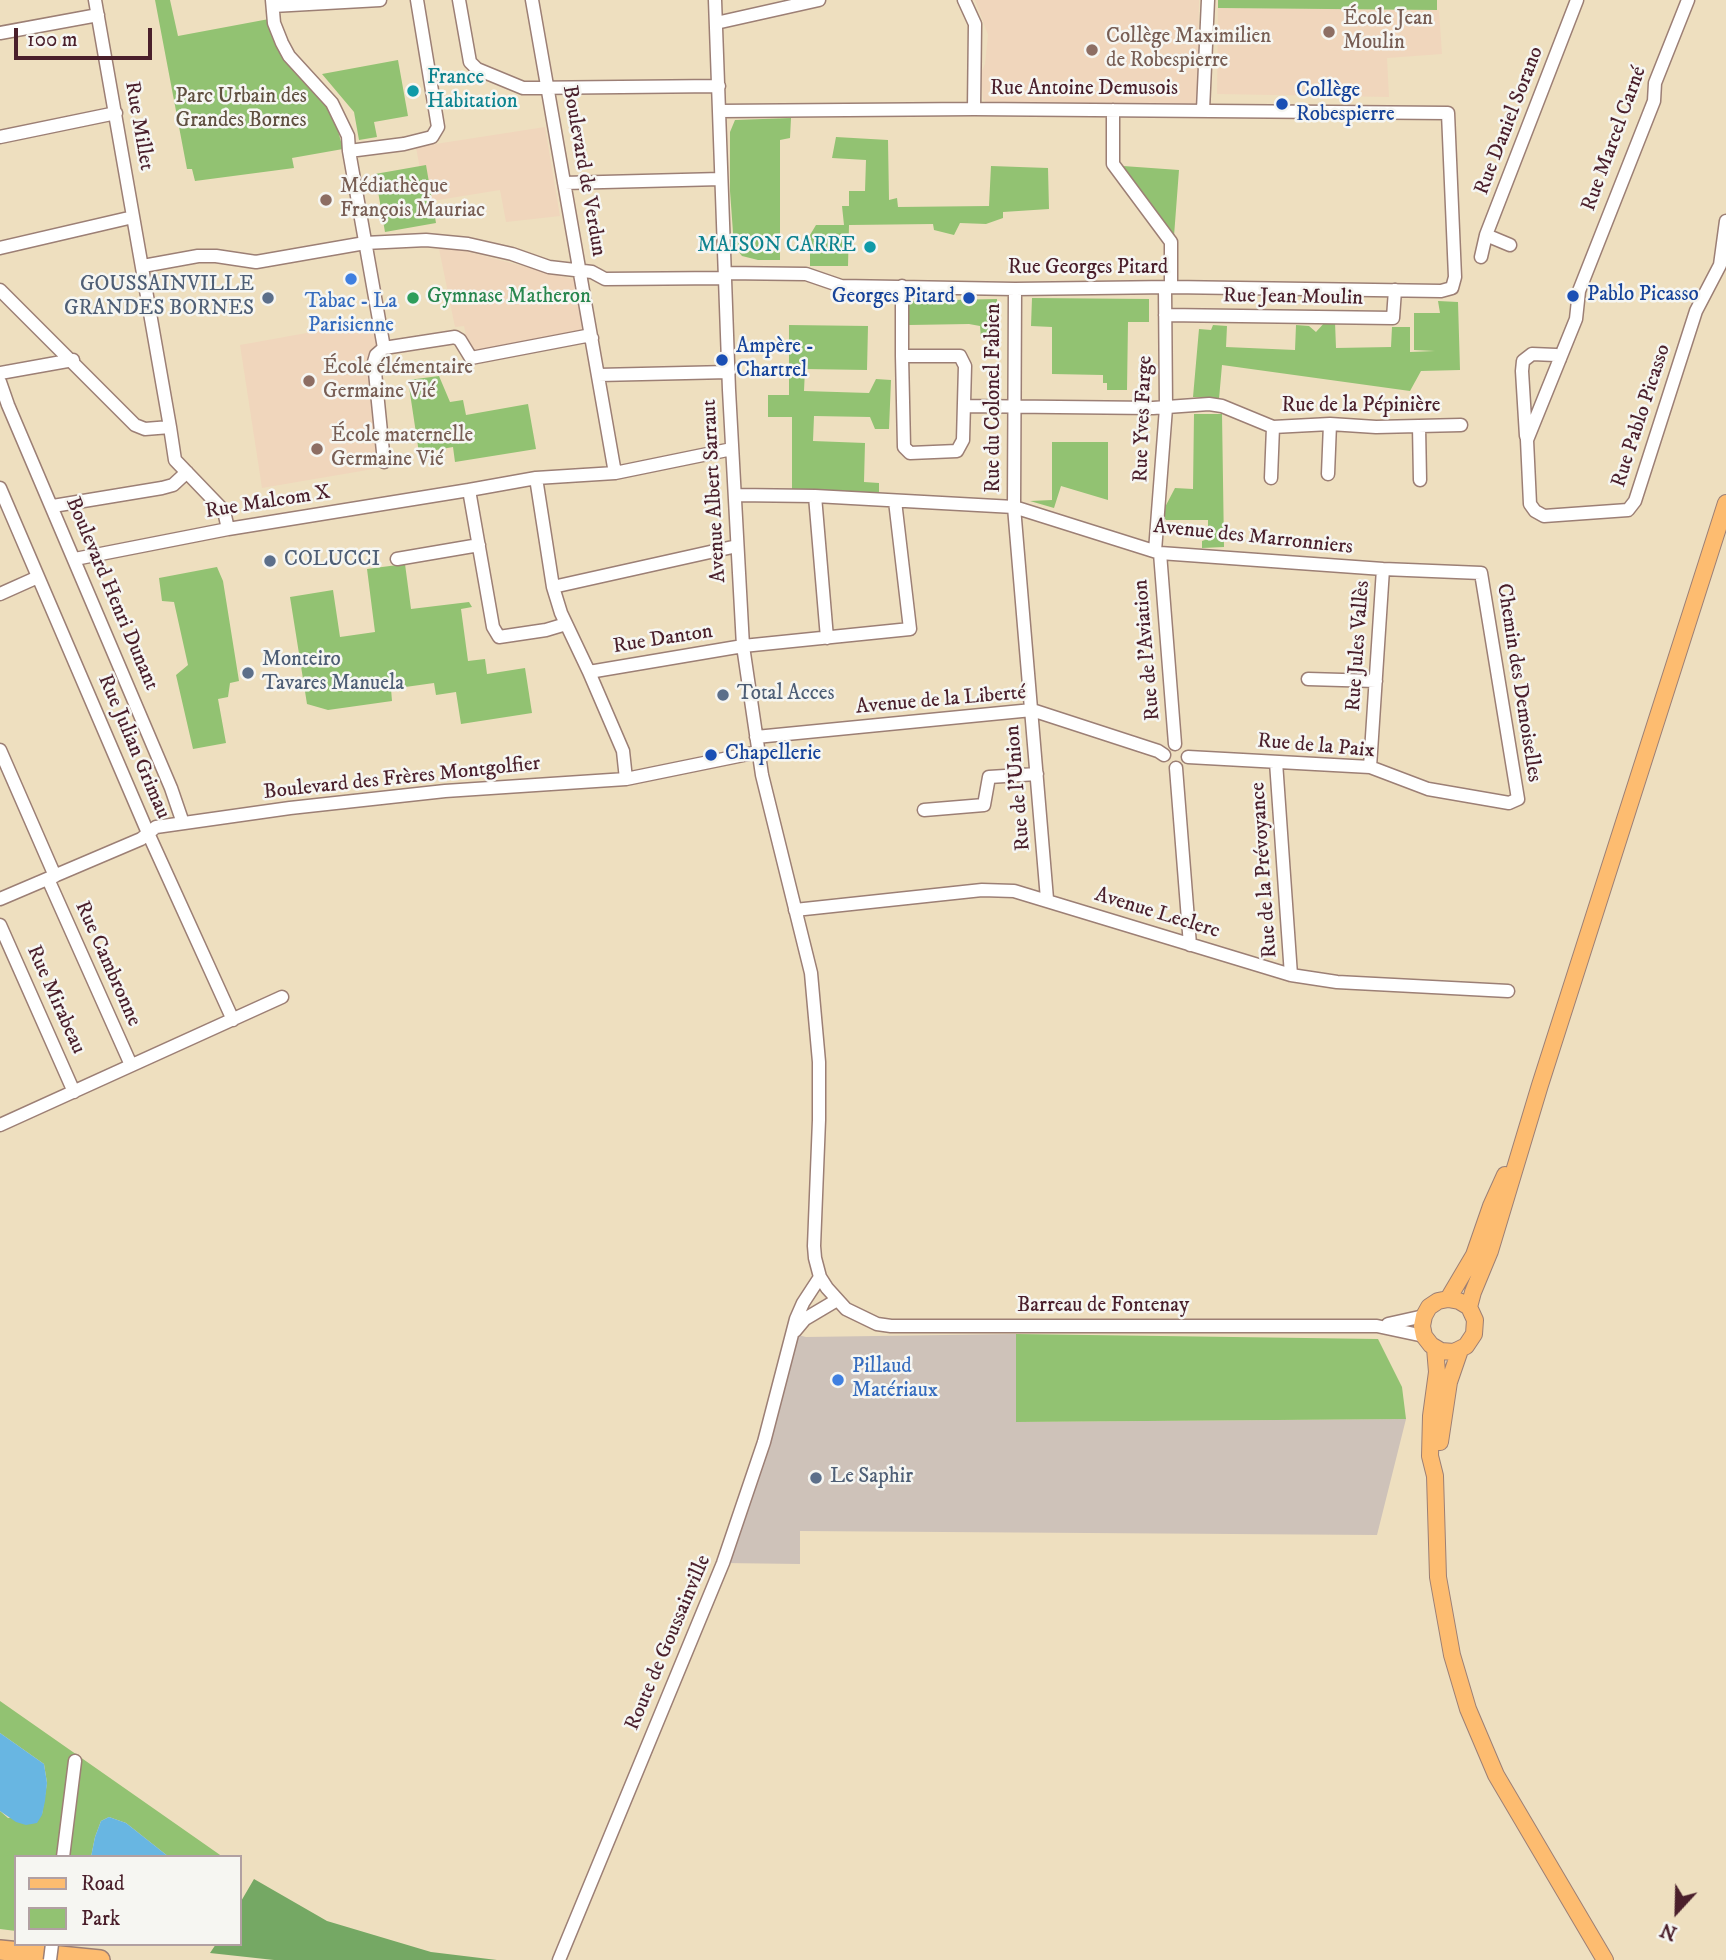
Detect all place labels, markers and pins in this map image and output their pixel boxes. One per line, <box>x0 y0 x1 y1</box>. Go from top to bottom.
place label: École Jean Moulin <box>1343 7 1433 57</box>
marker: École Jean Moulin <box>1321 24 1337 40</box>
place label: Collège Maximilien de Robespierre <box>1106 25 1271 75</box>
marker: Collège Maximilien de Robespierre <box>1084 42 1100 58</box>
place label: France Habitation <box>427 66 518 116</box>
place label: Collège Robespierre <box>1296 79 1395 129</box>
marker: France Habitation <box>405 83 421 99</box>
marker: Collège Robespierre <box>1274 96 1290 112</box>
place label: Médiathèque François Mauriac <box>340 175 485 225</box>
marker: Médiathèque François Mauriac <box>318 192 334 208</box>
place label: MAISON CARRE <box>697 234 856 260</box>
marker: MAISON CARRE <box>862 239 878 255</box>
marker: Tabac - La Parisienne <box>343 271 359 287</box>
place label: GOUSSAINVILLE GRANDES BORNES <box>64 273 254 323</box>
place label: Pablo Picasso <box>1587 283 1699 309</box>
place label: Gymnase Matheron <box>427 285 591 311</box>
place label: Georges Pitard <box>832 285 955 311</box>
marker: Pablo Picasso <box>1565 288 1581 304</box>
marker: GOUSSAINVILLE GRANDES BORNES <box>260 290 276 306</box>
place label: Tabac - La Parisienne <box>305 290 397 340</box>
marker: Gymnase Matheron <box>405 290 421 306</box>
marker: Georges Pitard <box>961 290 977 306</box>
place label: Ampère - Chartrel <box>736 335 814 385</box>
marker: Ampère - Chartrel <box>714 352 730 368</box>
place label: École élémentaire Germaine Vié <box>323 356 473 406</box>
marker: École élémentaire Germaine Vié <box>301 373 317 389</box>
place label: École maternelle Germaine Vié <box>331 424 473 474</box>
marker: École maternelle Germaine Vié <box>309 441 325 457</box>
place label: COLUCCI <box>284 548 380 574</box>
marker: COLUCCI <box>262 553 278 569</box>
place label: Monteiro Tavares Manuela <box>262 648 404 698</box>
marker: Monteiro Tavares Manuela <box>240 665 256 681</box>
place label: Total Acces <box>737 682 835 708</box>
marker: Total Acces <box>715 687 731 703</box>
place label: Chapellerie <box>725 742 821 768</box>
marker: Chapellerie <box>703 747 719 763</box>
place label: Pillaud Matériaux <box>852 1355 938 1405</box>
marker: Pillaud Matériaux <box>830 1372 846 1388</box>
place label: Le Saphir <box>830 1465 913 1491</box>
marker: Le Saphir <box>808 1470 824 1486</box>

